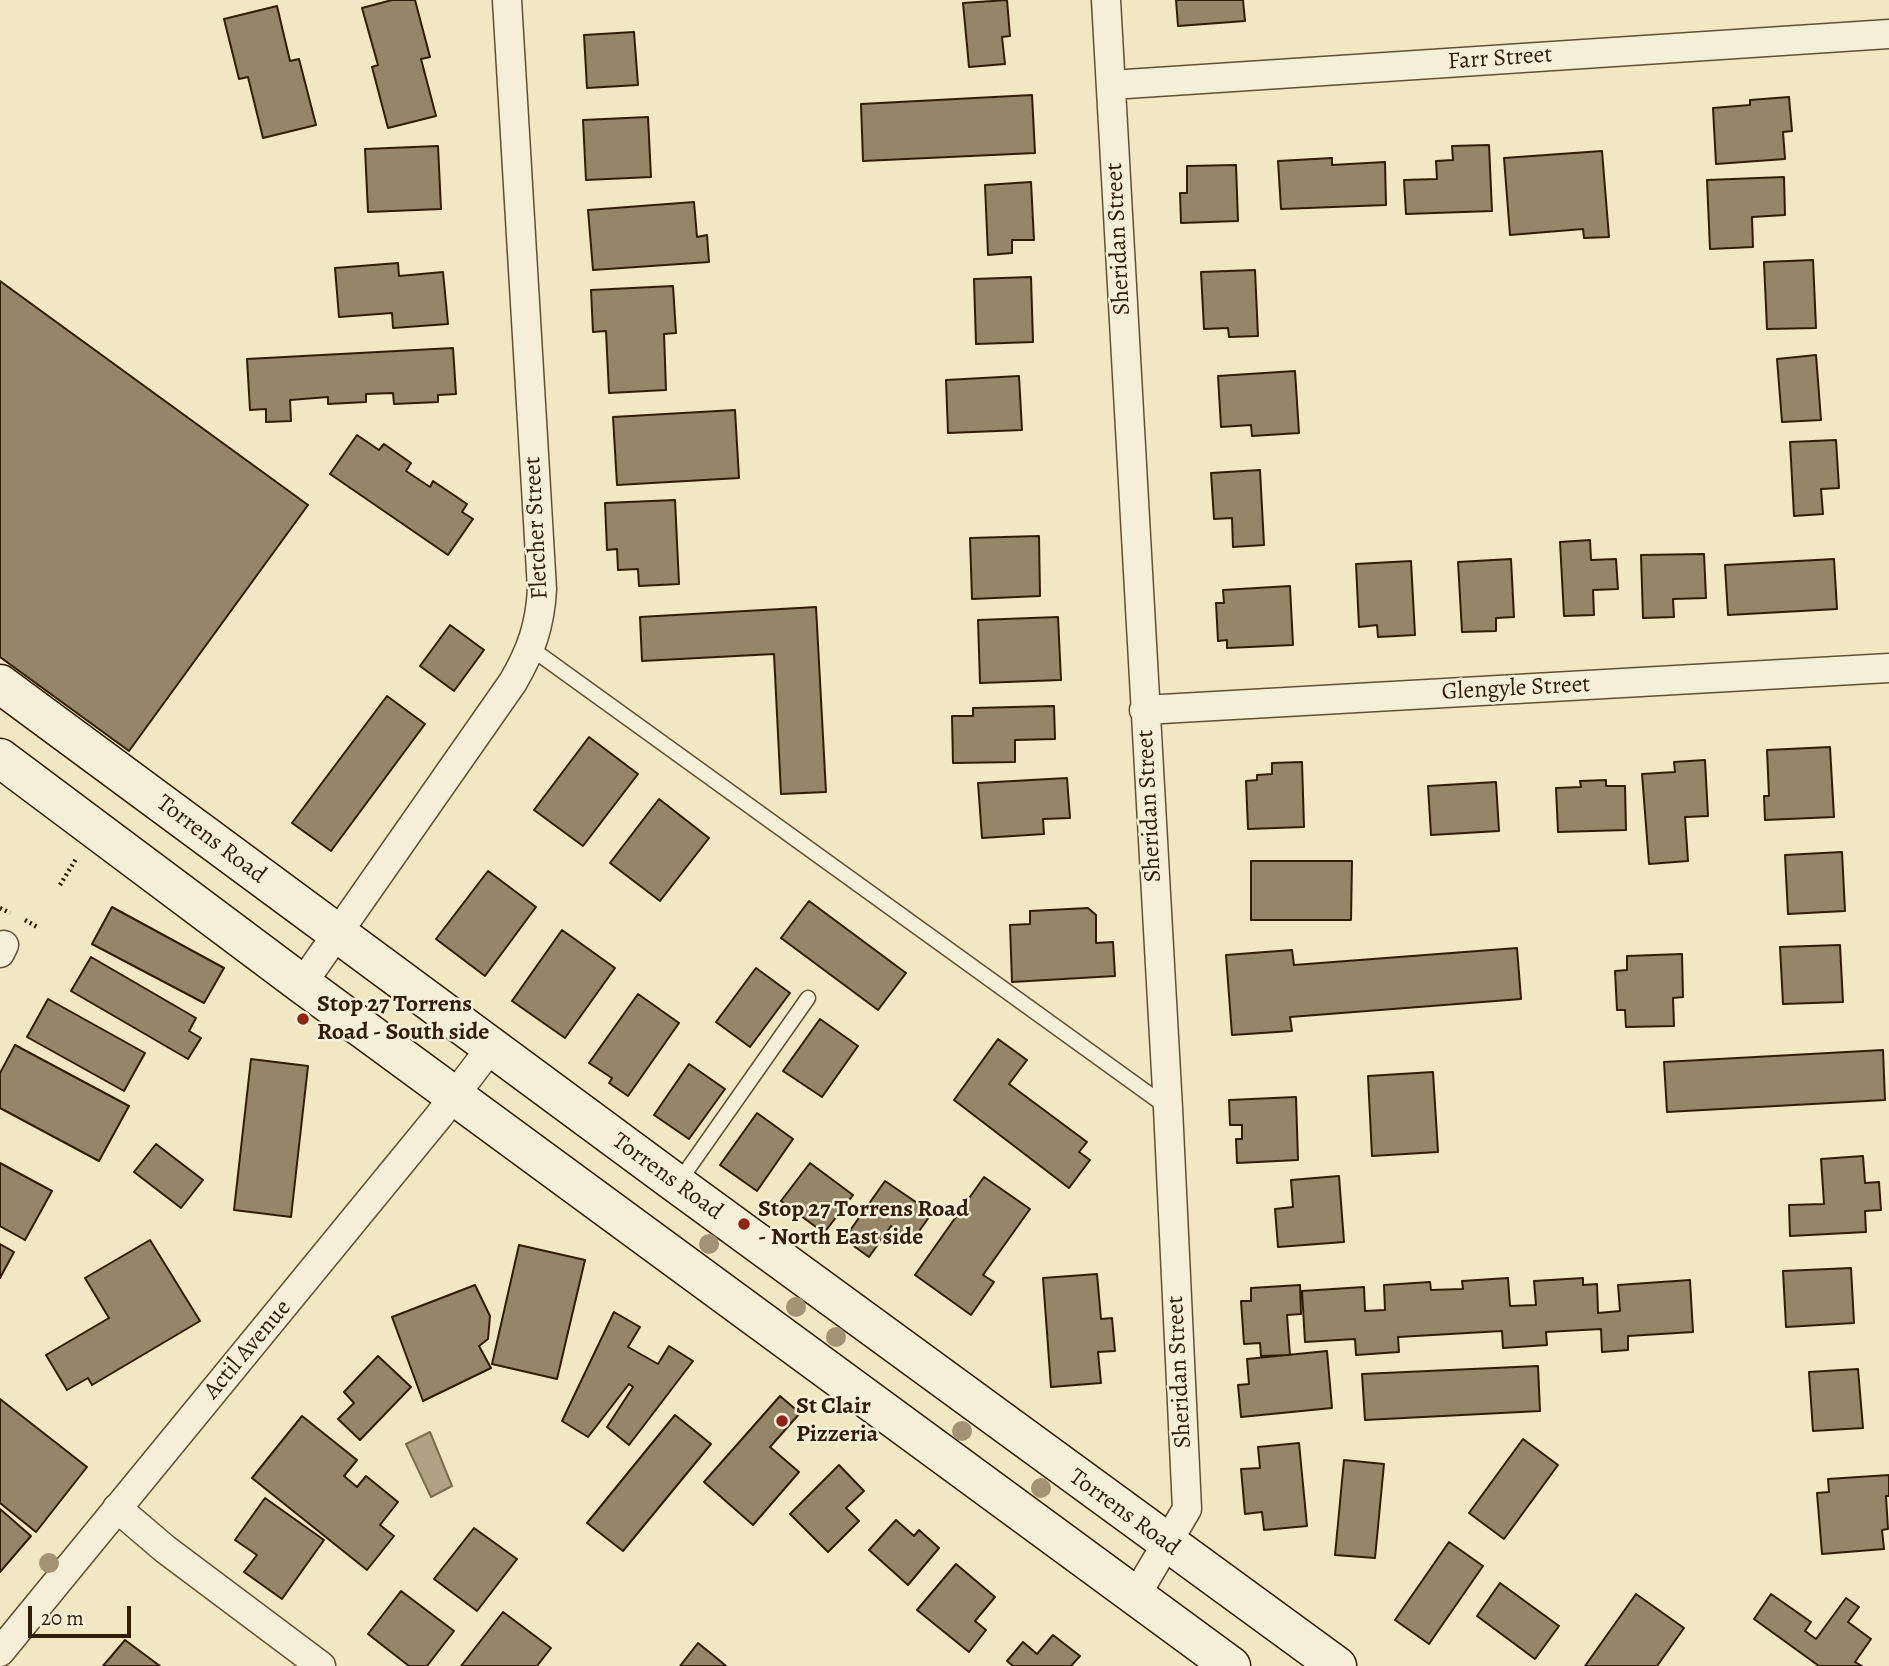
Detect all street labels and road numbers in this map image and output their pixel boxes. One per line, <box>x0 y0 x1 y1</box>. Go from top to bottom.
street label: Farr Street <box>1447 41 1553 77</box>
street label: Sheridan Street <box>1101 162 1137 316</box>
street label: Fletcher Street <box>519 456 555 600</box>
street label: Glengyle Street <box>1441 671 1591 707</box>
street label: Sheridan Street <box>1132 729 1168 883</box>
street label: Torrens Road <box>150 789 272 891</box>
street label: Torrens Road <box>606 1127 728 1227</box>
street label: Actil Avenue <box>198 1295 298 1405</box>
street label: Sheridan Street <box>1162 1295 1198 1449</box>
street label: Torrens Road <box>1063 1463 1185 1563</box>

